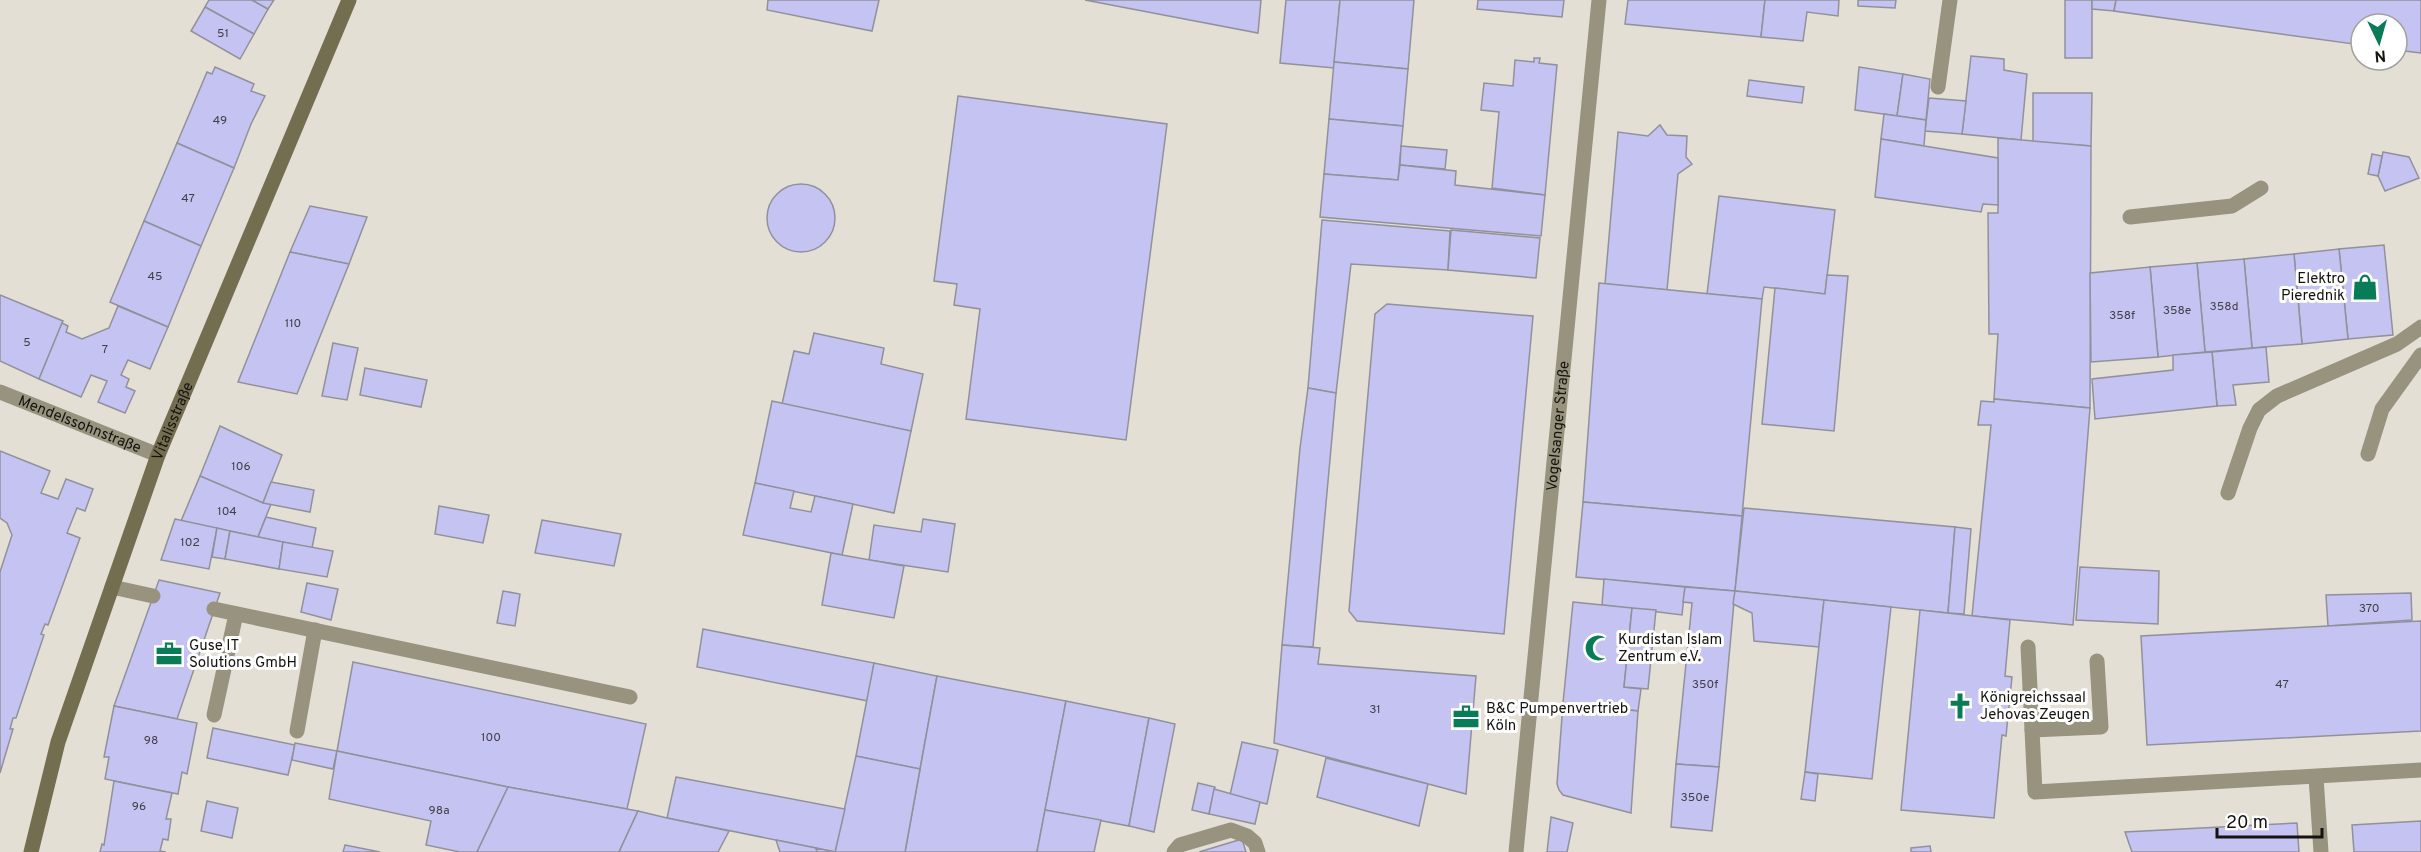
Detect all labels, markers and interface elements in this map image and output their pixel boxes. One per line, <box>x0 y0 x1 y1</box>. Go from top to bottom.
north arrow <box>2349 12 2409 72</box>
house number: 51 <box>217 26 229 42</box>
text: N <box>2374 44 2387 65</box>
house number: 49 <box>213 113 227 129</box>
house number: 47 <box>181 191 195 207</box>
house number: 45 <box>148 269 162 285</box>
place label: Elektro Pierednik <box>2281 270 2345 306</box>
shop icon: Elektro Pierednik <box>2350 272 2380 302</box>
house number: 358d <box>2210 299 2238 315</box>
house number: 358e <box>2163 303 2191 319</box>
house number: 358f <box>2109 308 2135 324</box>
house number: 110 <box>285 316 301 332</box>
house number: 5 <box>23 335 31 351</box>
house number: 7 <box>102 342 108 358</box>
street label: Vogelsanger Straße <box>1543 360 1575 492</box>
street label: Vitalisstraße <box>149 379 199 463</box>
street label: Mendelssohnstraße <box>15 392 144 458</box>
house number: 106 <box>231 459 251 475</box>
house number: 104 <box>217 504 237 520</box>
house number: 102 <box>180 535 200 551</box>
house number: 370 <box>2359 601 2379 617</box>
place label: Kurdistan Islam Zentrum e.V. <box>1618 631 1722 667</box>
mosque icon: Kurdistan Islam Zentrum e.V. <box>1583 633 1613 663</box>
place label: Guse IT Solutions GmbH <box>189 637 297 673</box>
office icon: Guse IT Solutions GmbH <box>154 639 184 669</box>
house number: 350f <box>1692 677 1718 693</box>
house number: 47 <box>2275 677 2289 693</box>
place label: Königreichssaal Jehovas Zeugen <box>1980 689 2090 725</box>
church icon: Königreichssaal Jehovas Zeugen <box>1945 691 1975 721</box>
place label: B&C Pumpenvertrieb Köln <box>1486 700 1628 736</box>
house number: 31 <box>1369 702 1381 718</box>
office icon: B&C Pumpenvertrieb Köln <box>1451 702 1481 732</box>
house number: 100 <box>481 730 501 746</box>
house number: 98 <box>144 733 158 749</box>
house number: 350e <box>1681 790 1709 806</box>
house number: 96 <box>132 799 146 815</box>
scale bar <box>2217 801 2322 839</box>
house number: 98a <box>429 803 449 819</box>
text: 20 m <box>2226 812 2268 835</box>

